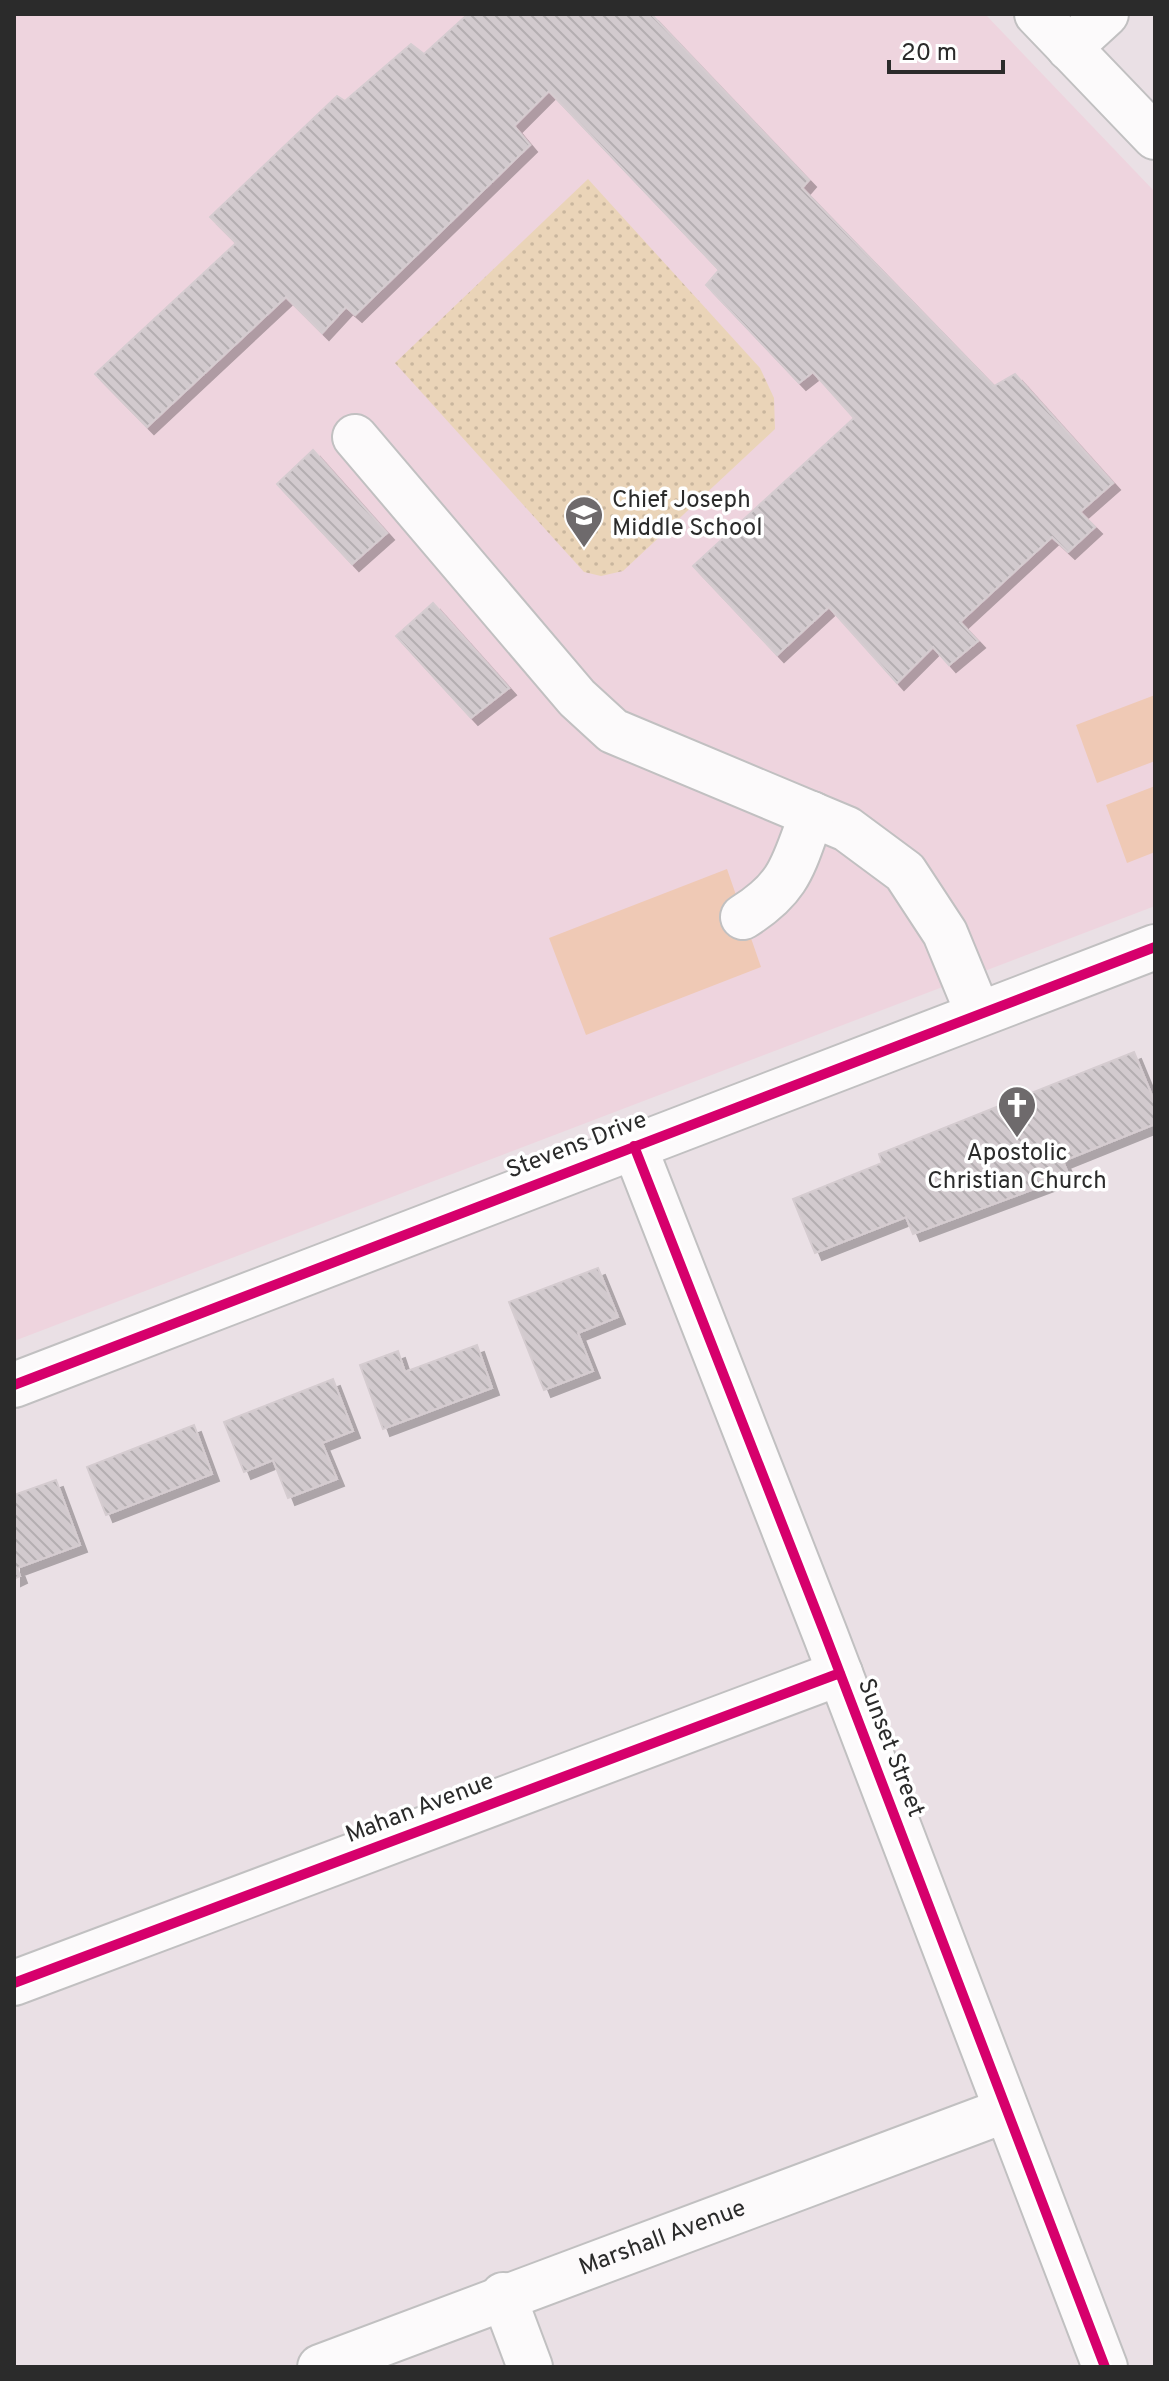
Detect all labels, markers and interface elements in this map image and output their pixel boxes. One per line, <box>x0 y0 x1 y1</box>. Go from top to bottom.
scale bar <box>889 24 1003 74</box>
text: 20 m <box>901 39 957 69</box>
place label: Chief Joseph Middle School <box>612 486 762 544</box>
school or university icon: Chief Joseph Middle School <box>563 494 605 549</box>
church icon: Apostolic Christian Church <box>996 1084 1038 1139</box>
street label: Stevens Drive <box>503 1105 651 1187</box>
place label: Apostolic Christian Church <box>927 1139 1107 1197</box>
street label: Sunset Street <box>850 1674 930 1822</box>
street label: Mahan Avenue <box>342 1767 498 1851</box>
street label: Marshall Avenue <box>575 2194 750 2283</box>

